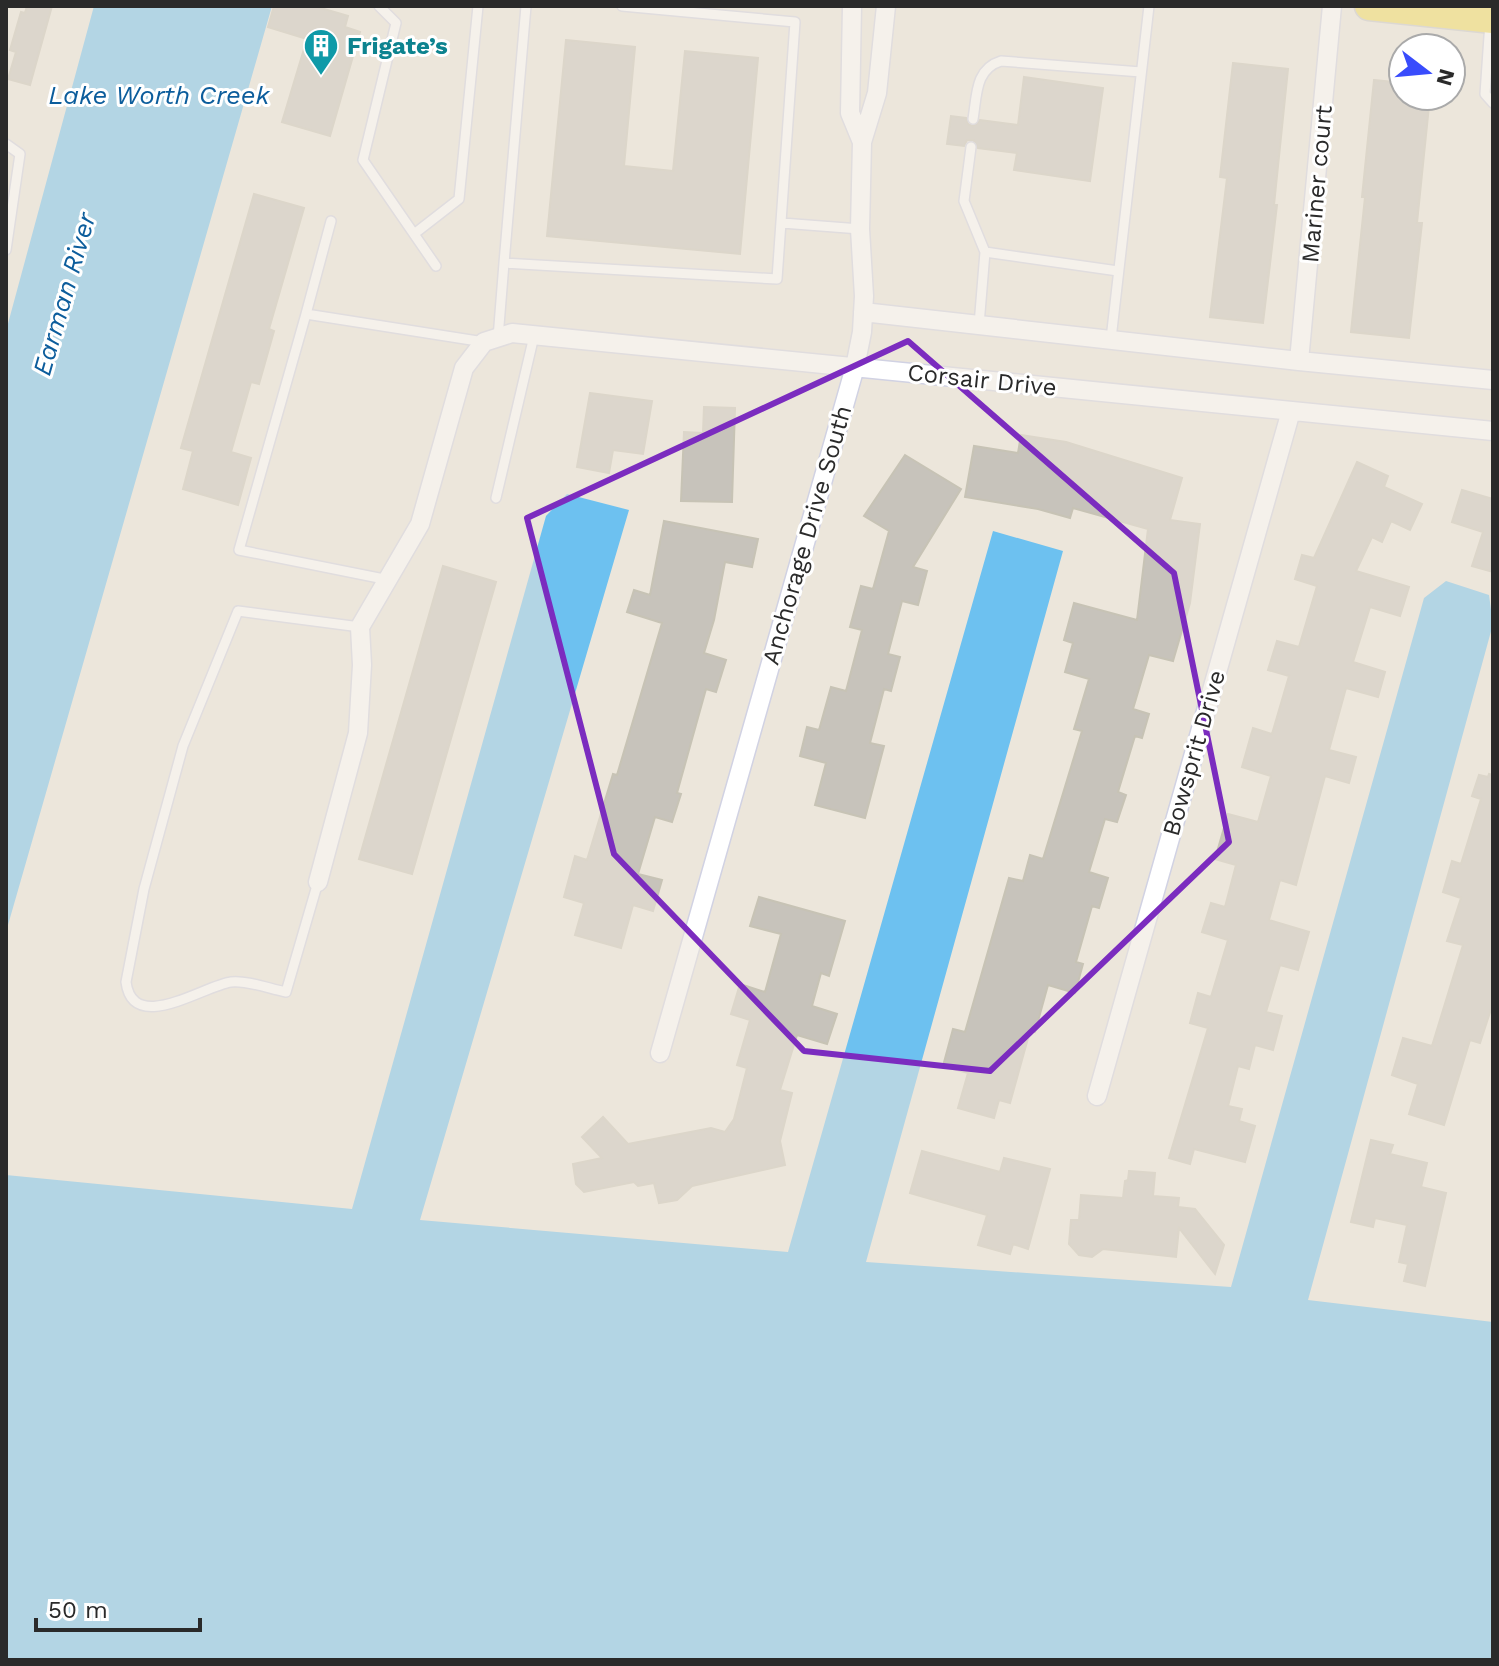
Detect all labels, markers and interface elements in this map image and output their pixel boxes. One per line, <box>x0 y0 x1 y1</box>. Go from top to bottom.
building icon: Frigate’s <box>302 27 340 77</box>
place label: Frigate’s <box>347 32 448 60</box>
north arrow <box>1387 32 1467 112</box>
text: N <box>1431 66 1460 89</box>
water label: Lake Worth Creek <box>48 80 271 110</box>
street label: Mariner court <box>1296 104 1338 264</box>
water label: Earman River <box>26 208 102 379</box>
street label: Corsair Drive <box>906 358 1058 402</box>
street label: Anchorage Drive South <box>757 402 857 668</box>
street label: Bowsprit Drive <box>1157 667 1231 839</box>
scale bar <box>36 1582 200 1632</box>
text: 50 m <box>48 1596 108 1624</box>

